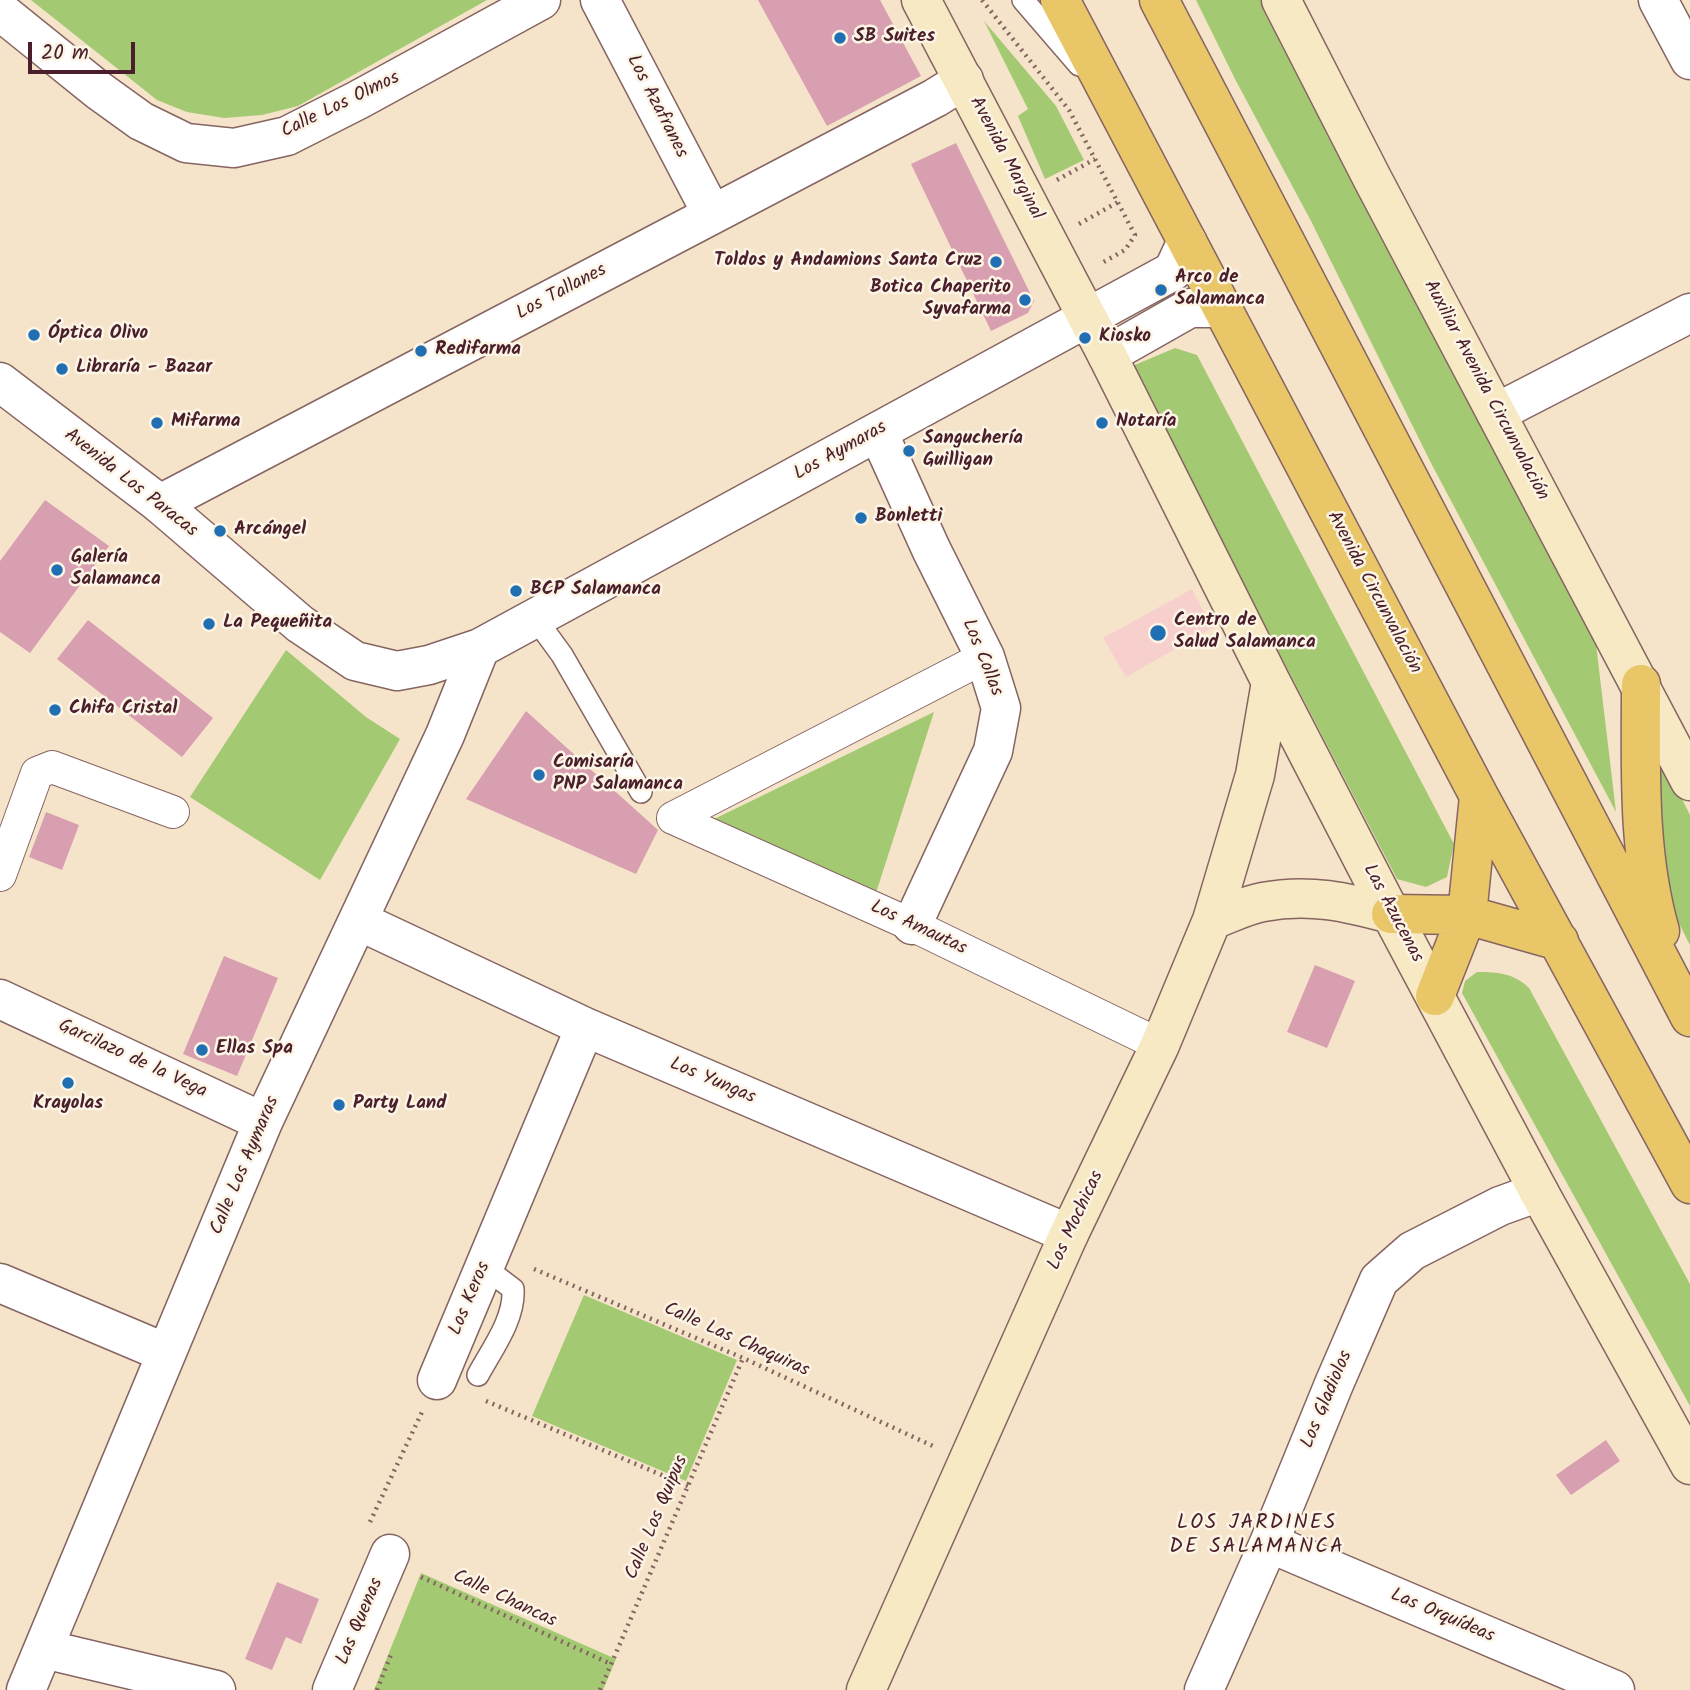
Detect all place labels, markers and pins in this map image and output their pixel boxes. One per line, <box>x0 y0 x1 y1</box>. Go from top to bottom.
place label: SB Suites <box>854 27 935 49</box>
marker: SB Suites <box>832 30 848 46</box>
place label: Toldos y Andamions Santa Cruz <box>714 251 982 273</box>
marker: Toldos y Andamions Santa Cruz <box>988 254 1004 270</box>
place label: Arco de Salamanca <box>1175 268 1265 312</box>
place label: Botica Chaperito Syvafarma <box>870 278 1011 322</box>
marker: Arco de Salamanca <box>1153 282 1169 298</box>
marker: Botica Chaperito Syvafarma <box>1017 292 1033 308</box>
place label: Óptica Olivo <box>48 324 148 346</box>
marker: Óptica Olivo <box>26 327 42 343</box>
place label: Kiosko <box>1099 327 1151 349</box>
marker: Kiosko <box>1077 330 1093 346</box>
place label: Redifarma <box>435 340 521 362</box>
marker: Redifarma <box>413 343 429 359</box>
place label: Libraría - Bazar <box>76 358 212 380</box>
marker: Libraría - Bazar <box>54 361 70 377</box>
place label: Mifarma <box>171 412 240 434</box>
place label: Notaría <box>1116 412 1176 434</box>
marker: Mifarma <box>149 415 165 431</box>
marker: Notaría <box>1094 415 1110 431</box>
place label: Sanguchería Guilligan <box>923 429 1023 473</box>
marker: Sanguchería Guilligan <box>901 443 917 459</box>
place label: Bonletti <box>875 507 942 529</box>
marker: Bonletti <box>853 510 869 526</box>
place label: Arcángel <box>234 520 306 542</box>
marker: Arcángel <box>212 523 228 539</box>
place label: Galería Salamanca <box>71 548 161 592</box>
marker: Galería Salamanca <box>49 562 65 578</box>
place label: BCP Salamanca <box>530 580 661 602</box>
marker: BCP Salamanca <box>508 583 524 599</box>
place label: Centro de Salud Salamanca <box>1174 611 1316 655</box>
place label: La Pequeñita <box>223 613 332 635</box>
marker: La Pequeñita <box>201 616 217 632</box>
marker: Centro de Salud Salamanca <box>1148 623 1168 643</box>
place label: Chifa Cristal <box>69 699 177 721</box>
marker: Chifa Cristal <box>47 702 63 718</box>
place label: Comisaría PNP Salamanca <box>553 753 683 797</box>
marker: Comisaría PNP Salamanca <box>531 767 547 783</box>
place label: Ellas Spa <box>216 1039 293 1061</box>
marker: Ellas Spa <box>194 1042 210 1058</box>
marker: Krayolas <box>60 1075 76 1091</box>
place label: Krayolas <box>33 1094 103 1116</box>
place label: Party Land <box>353 1094 447 1116</box>
marker: Party Land <box>331 1097 347 1113</box>

